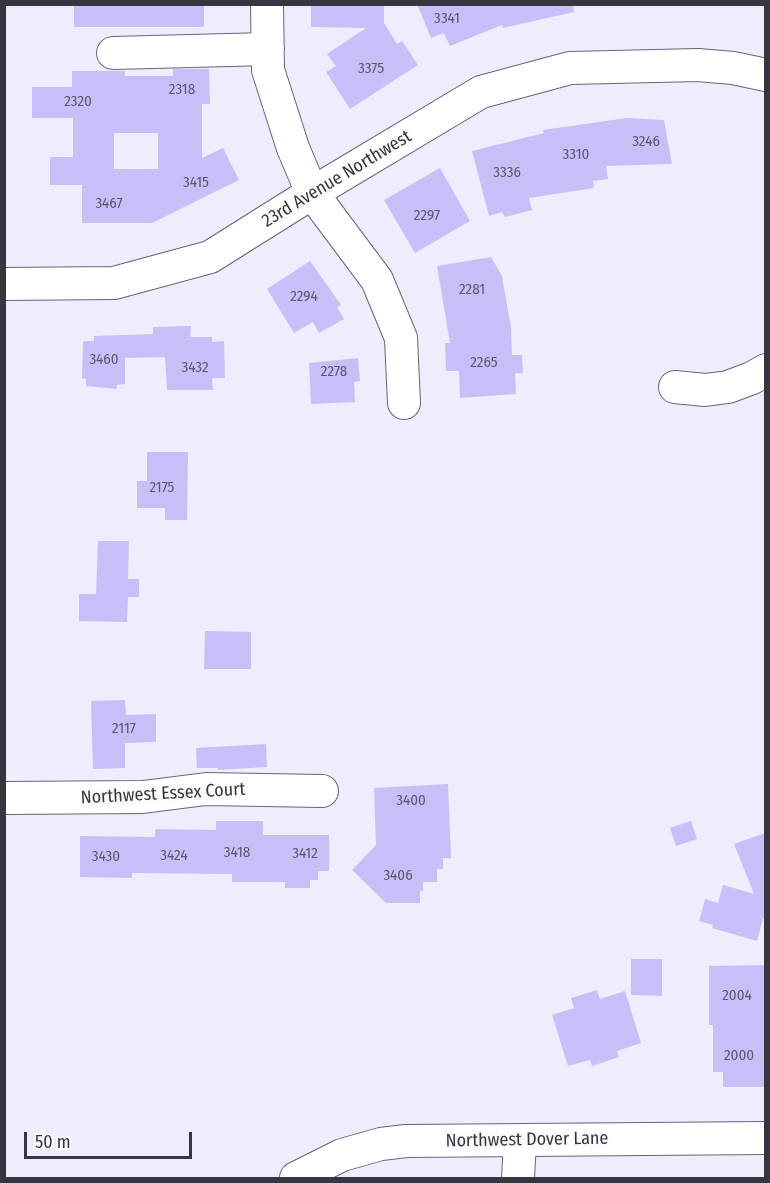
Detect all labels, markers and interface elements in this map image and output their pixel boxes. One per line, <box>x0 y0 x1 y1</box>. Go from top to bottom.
house number: 3341 <box>434 10 460 28</box>
house number: 3375 <box>358 60 384 78</box>
house number: 2318 <box>169 81 195 99</box>
house number: 2320 <box>64 93 92 111</box>
street label: 23rd Avenue Northwest <box>258 126 416 232</box>
house number: 3246 <box>632 133 660 151</box>
house number: 3310 <box>563 146 589 164</box>
house number: 3336 <box>493 164 521 182</box>
house number: 3415 <box>183 174 209 192</box>
house number: 3467 <box>95 195 123 213</box>
house number: 2297 <box>414 207 440 225</box>
house number: 2281 <box>459 281 485 299</box>
house number: 2294 <box>290 288 318 306</box>
house number: 3460 <box>89 351 119 369</box>
house number: 2265 <box>470 354 498 372</box>
house number: 3432 <box>182 359 208 377</box>
house number: 2278 <box>321 363 347 381</box>
house number: 2175 <box>150 479 174 497</box>
house number: 2117 <box>112 720 136 738</box>
street label: Northwest Essex Court <box>80 779 246 809</box>
house number: 3400 <box>396 792 426 810</box>
house number: 3418 <box>224 844 250 862</box>
house number: 3412 <box>292 845 318 863</box>
house number: 3424 <box>160 847 188 865</box>
house number: 3430 <box>92 848 120 866</box>
house number: 3406 <box>383 867 413 885</box>
house number: 2004 <box>722 987 752 1005</box>
house number: 2000 <box>724 1047 754 1065</box>
scale bar <box>27 1120 195 1158</box>
street label: Northwest Dover Lane <box>445 1128 609 1152</box>
text: 50 m <box>35 1131 71 1153</box>

